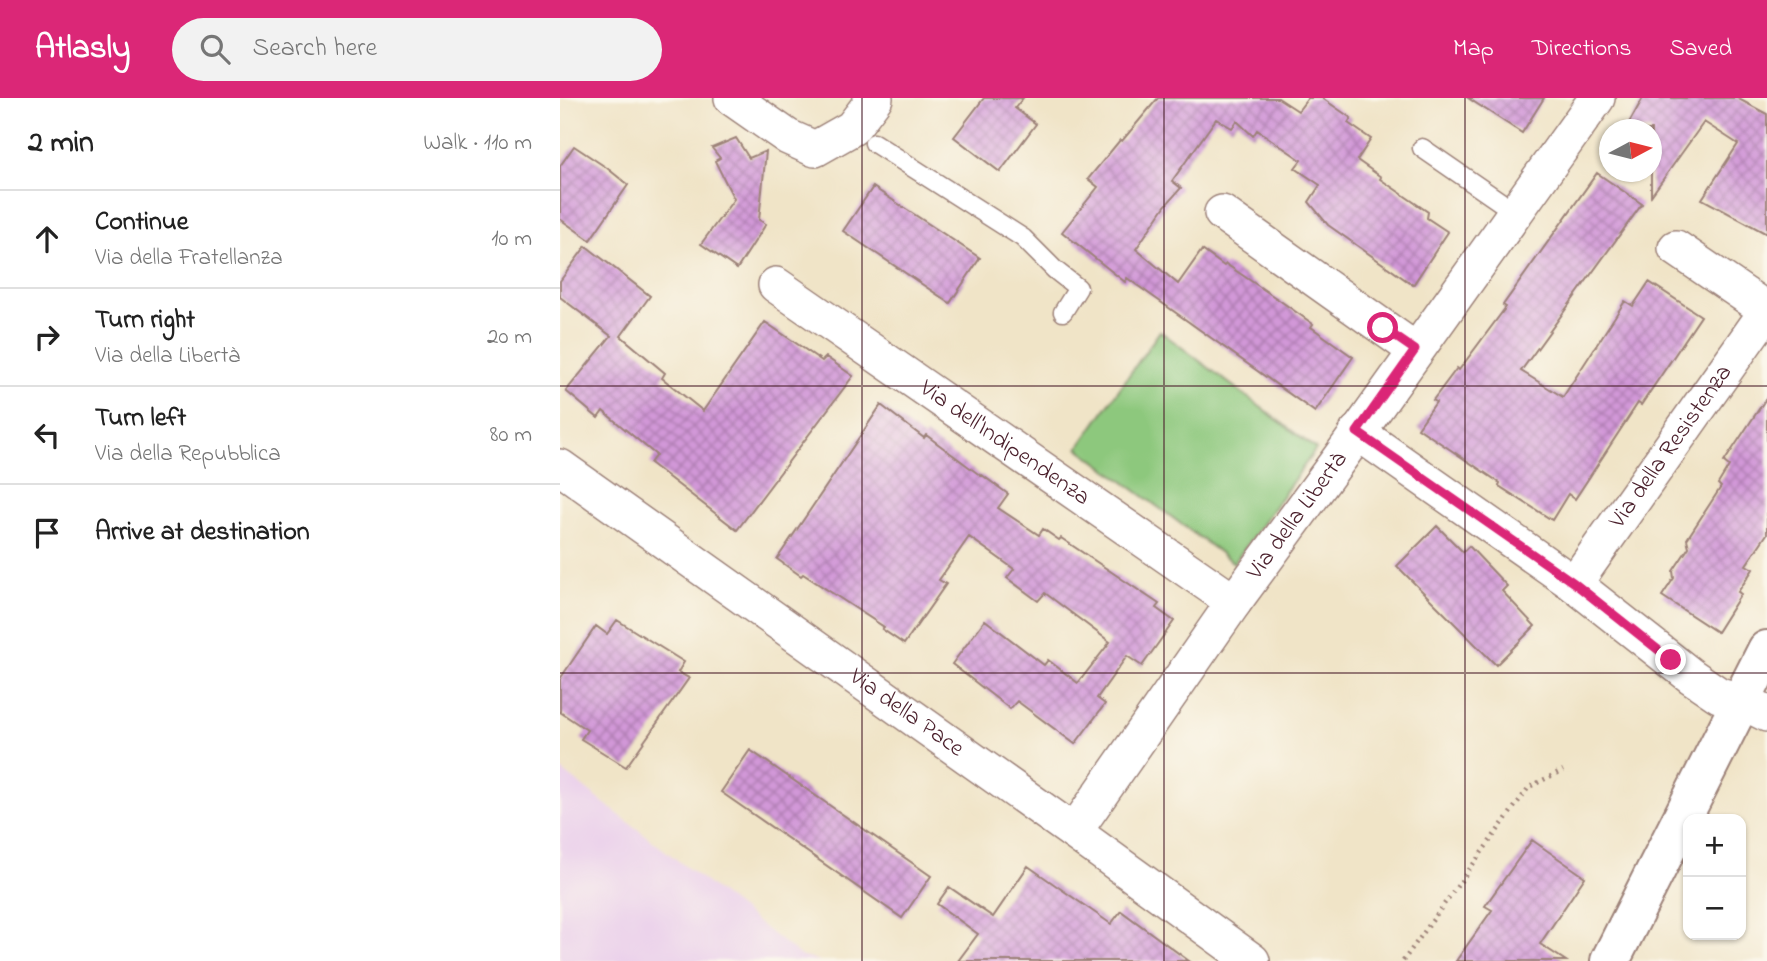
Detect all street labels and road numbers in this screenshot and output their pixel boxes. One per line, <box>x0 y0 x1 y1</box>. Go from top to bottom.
street label: Via della Resistenza <box>1600 358 1741 537</box>
street label: Via dell'Indipendenza <box>911 371 1097 515</box>
street label: Via della Libertà <box>1238 445 1356 588</box>
street label: Via della Pace <box>841 659 971 766</box>

